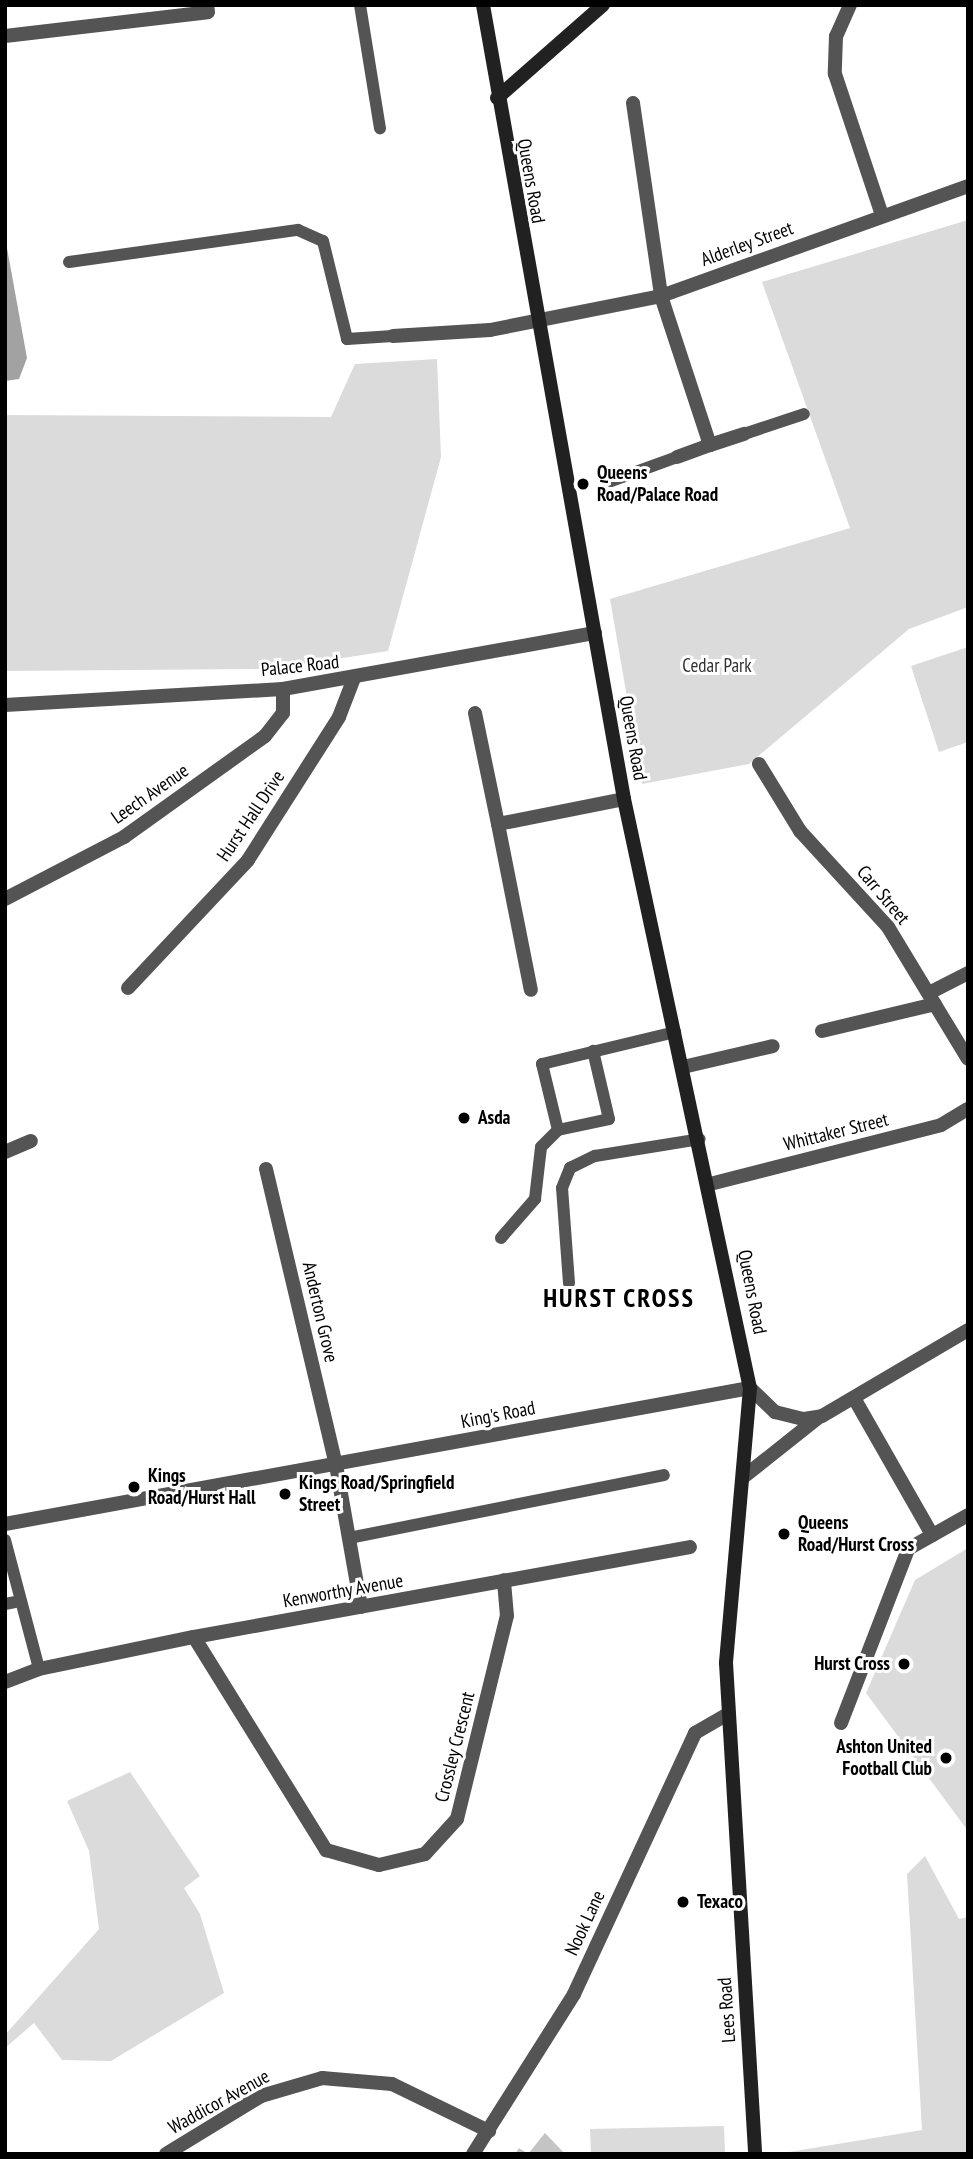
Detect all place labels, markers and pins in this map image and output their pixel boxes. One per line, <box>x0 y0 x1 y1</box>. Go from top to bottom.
place label: Queens Road/Palace Road <box>597 462 718 506</box>
marker: Queens Road/Palace Road <box>575 476 591 492</box>
place label: Asda <box>478 1107 510 1129</box>
marker: Asda <box>456 1110 472 1126</box>
place label: Kings Road/Hurst Hall <box>148 1465 256 1509</box>
place label: Kings Road/Springfield Street <box>299 1472 454 1516</box>
marker: Kings Road/Hurst Hall <box>126 1479 142 1495</box>
marker: Kings Road/Springfield Street <box>277 1486 293 1502</box>
place label: Queens Road/Hurst Cross <box>798 1512 914 1556</box>
marker: Queens Road/Hurst Cross <box>776 1526 792 1542</box>
place label: Hurst Cross <box>814 1653 890 1675</box>
marker: Hurst Cross <box>896 1656 912 1672</box>
place label: Ashton United Football Club <box>836 1736 932 1780</box>
marker: Ashton United Football Club <box>938 1750 954 1766</box>
place label: Texaco <box>697 1891 743 1913</box>
marker: Texaco <box>675 1894 691 1910</box>

